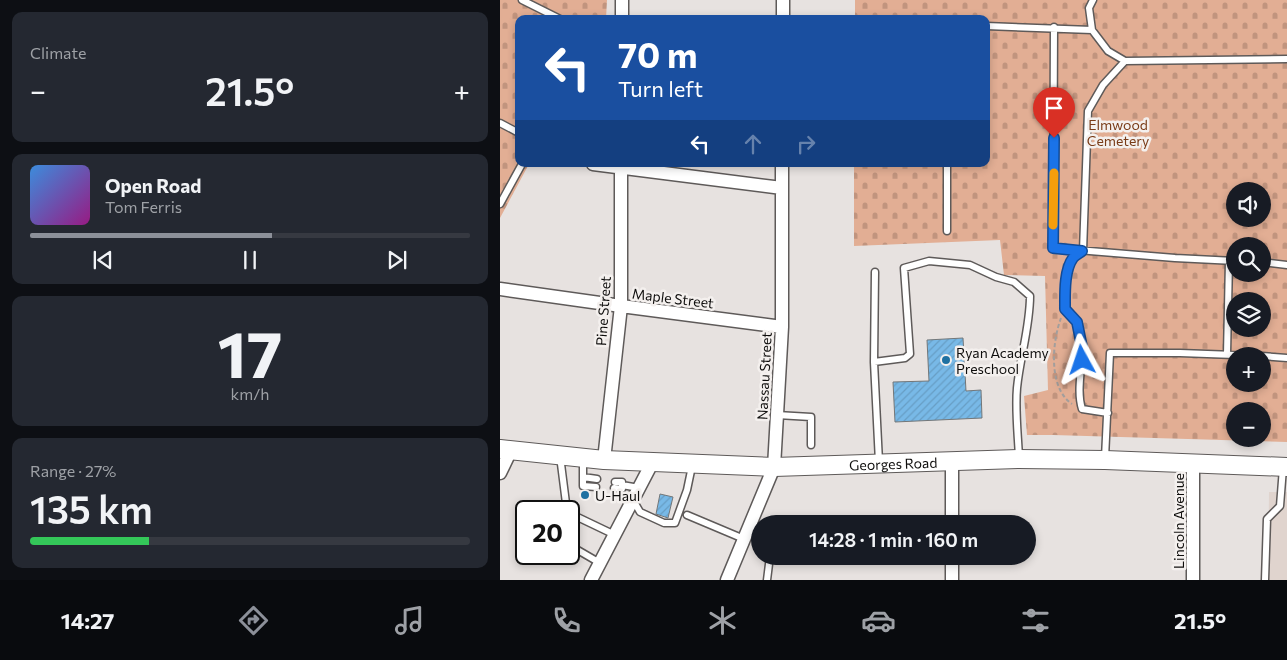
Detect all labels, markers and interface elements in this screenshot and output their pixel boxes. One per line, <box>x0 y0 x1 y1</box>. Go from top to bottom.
text: 70 m <box>618 32 698 75</box>
icon: left <box>535 35 600 100</box>
text: Climate <box>30 43 86 62</box>
text: 21.5° <box>205 67 294 114</box>
text: − <box>30 73 46 107</box>
text: + <box>454 73 470 107</box>
text: Turn left <box>618 75 703 102</box>
pin <box>1033 87 1075 138</box>
icon: arrive <box>1040 94 1068 122</box>
park label: Elmwood Cemetery <box>1087 116 1149 149</box>
icon: left <box>686 130 714 158</box>
icon: ahead <box>739 130 767 158</box>
icon: right <box>792 130 820 158</box>
text: Open Road <box>105 174 201 197</box>
map controls <box>1226 182 1271 447</box>
button: sound <box>1226 182 1271 227</box>
text: Tom Ferris <box>105 197 182 216</box>
button: search <box>1226 237 1271 282</box>
icon: previous <box>89 246 117 274</box>
icon: pause <box>236 246 264 274</box>
icon: next <box>383 246 411 274</box>
street label: Pine Street <box>592 275 614 347</box>
street label: Maple Street <box>631 285 715 311</box>
button: layers <box>1226 292 1271 337</box>
text: 17 <box>217 312 283 391</box>
street label: Nassau Street <box>753 331 775 420</box>
position arrow <box>1055 333 1107 385</box>
place label: Ryan Academy Preschool <box>956 344 1049 377</box>
button: + <box>1226 347 1271 392</box>
marker: Ryan Academy Preschool <box>940 354 952 366</box>
text: km/h <box>231 384 269 403</box>
button: − <box>1226 402 1271 447</box>
street label: Georges Road <box>849 453 938 473</box>
text: Range · 27% <box>30 461 116 480</box>
street label: Lincoln Avenue <box>1170 473 1187 569</box>
text: 135 km <box>30 485 153 532</box>
place label: U-Haul <box>595 487 640 504</box>
marker: U-Haul <box>579 489 591 501</box>
speed limit sign: 20 <box>515 500 580 565</box>
text: 14:28 · 1 min · 160 m <box>809 528 978 551</box>
icon: directions <box>236 603 271 638</box>
icon: music <box>392 603 427 638</box>
icon: phone <box>549 603 584 638</box>
icon: climate <box>705 603 740 638</box>
icon: car <box>861 603 896 638</box>
icon: filters <box>1018 603 1053 638</box>
text: 14:27 <box>61 607 114 634</box>
text: 21.5° <box>1174 607 1226 634</box>

